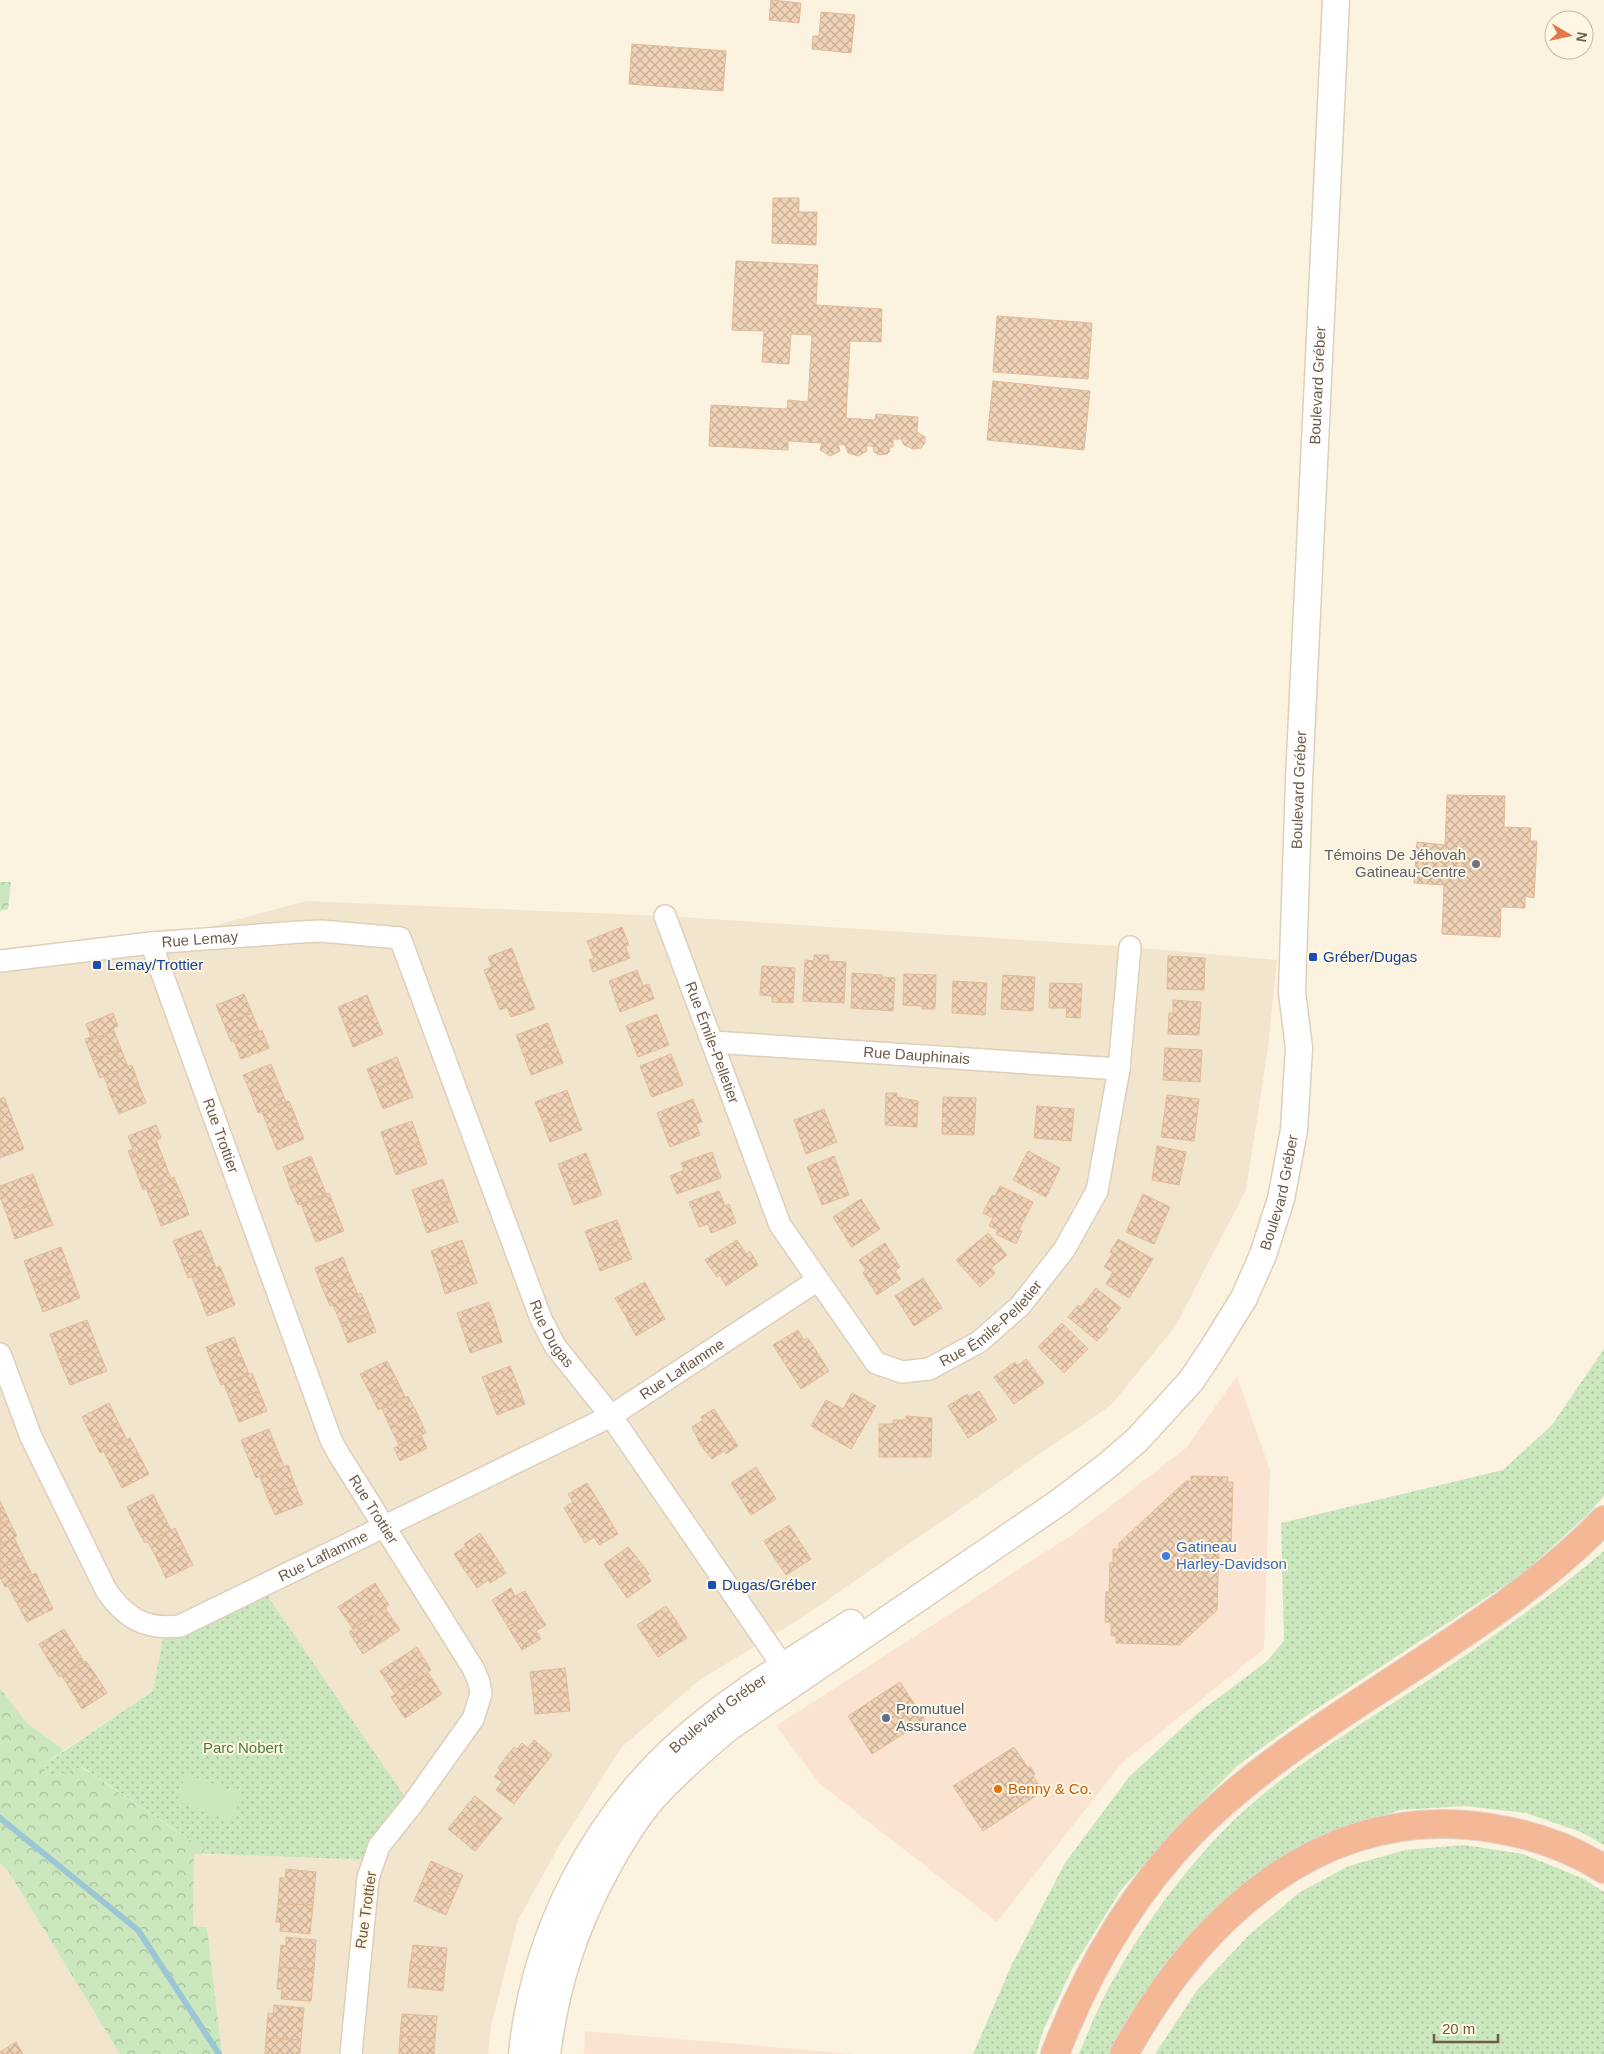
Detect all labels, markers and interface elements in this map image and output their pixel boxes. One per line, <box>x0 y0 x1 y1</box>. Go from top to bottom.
north arrow <box>1544 10 1594 60</box>
text: N <box>1573 31 1591 43</box>
street label: Boulevard Gréber <box>1306 326 1329 445</box>
street label: Boulevard Gréber <box>1288 730 1309 849</box>
place label: Témoins De Jéhovah Gatineau-Centre <box>1324 846 1466 880</box>
marker: Témoins De Jéhovah Gatineau-Centre <box>1470 858 1482 870</box>
street label: Rue Lemay <box>161 928 239 950</box>
place label: Gréber/Dugas <box>1323 948 1417 965</box>
marker: Gréber/Dugas <box>1307 951 1319 963</box>
place label: Lemay/Trottier <box>107 956 203 973</box>
marker: Lemay/Trottier <box>91 959 103 971</box>
street label: Rue Émile-Pelletier <box>682 979 743 1106</box>
street label: Rue Dauphinais <box>863 1043 970 1067</box>
street label: Rue Trottier <box>200 1096 243 1175</box>
street label: Boulevard Gréber <box>1256 1133 1301 1252</box>
street label: Rue Émile-Pelletier <box>936 1277 1045 1370</box>
street label: Rue Dugas <box>527 1297 578 1371</box>
street label: Rue Laflamme <box>636 1335 727 1403</box>
street label: Rue Trottier <box>346 1471 402 1547</box>
street label: Rue Laflamme <box>275 1527 371 1585</box>
place label: Gatineau Harley-Davidson <box>1176 1538 1287 1572</box>
marker: Gatineau Harley-Davidson <box>1160 1550 1172 1562</box>
place label: Dugas/Gréber <box>722 1576 816 1593</box>
marker: Dugas/Gréber <box>706 1579 718 1591</box>
street label: Boulevard Gréber <box>666 1670 770 1756</box>
place label: Promutuel Assurance <box>896 1700 967 1734</box>
marker: Promutuel Assurance <box>880 1712 892 1724</box>
park label: Parc Nobert <box>203 1739 284 1756</box>
place label: Benny & Co. <box>1008 1780 1092 1797</box>
marker: Benny & Co. <box>992 1783 1004 1795</box>
street label: Rue Trottier <box>352 1870 379 1950</box>
scale bar <box>1434 2012 1498 2044</box>
text: 20 m <box>1442 2020 1475 2037</box>

